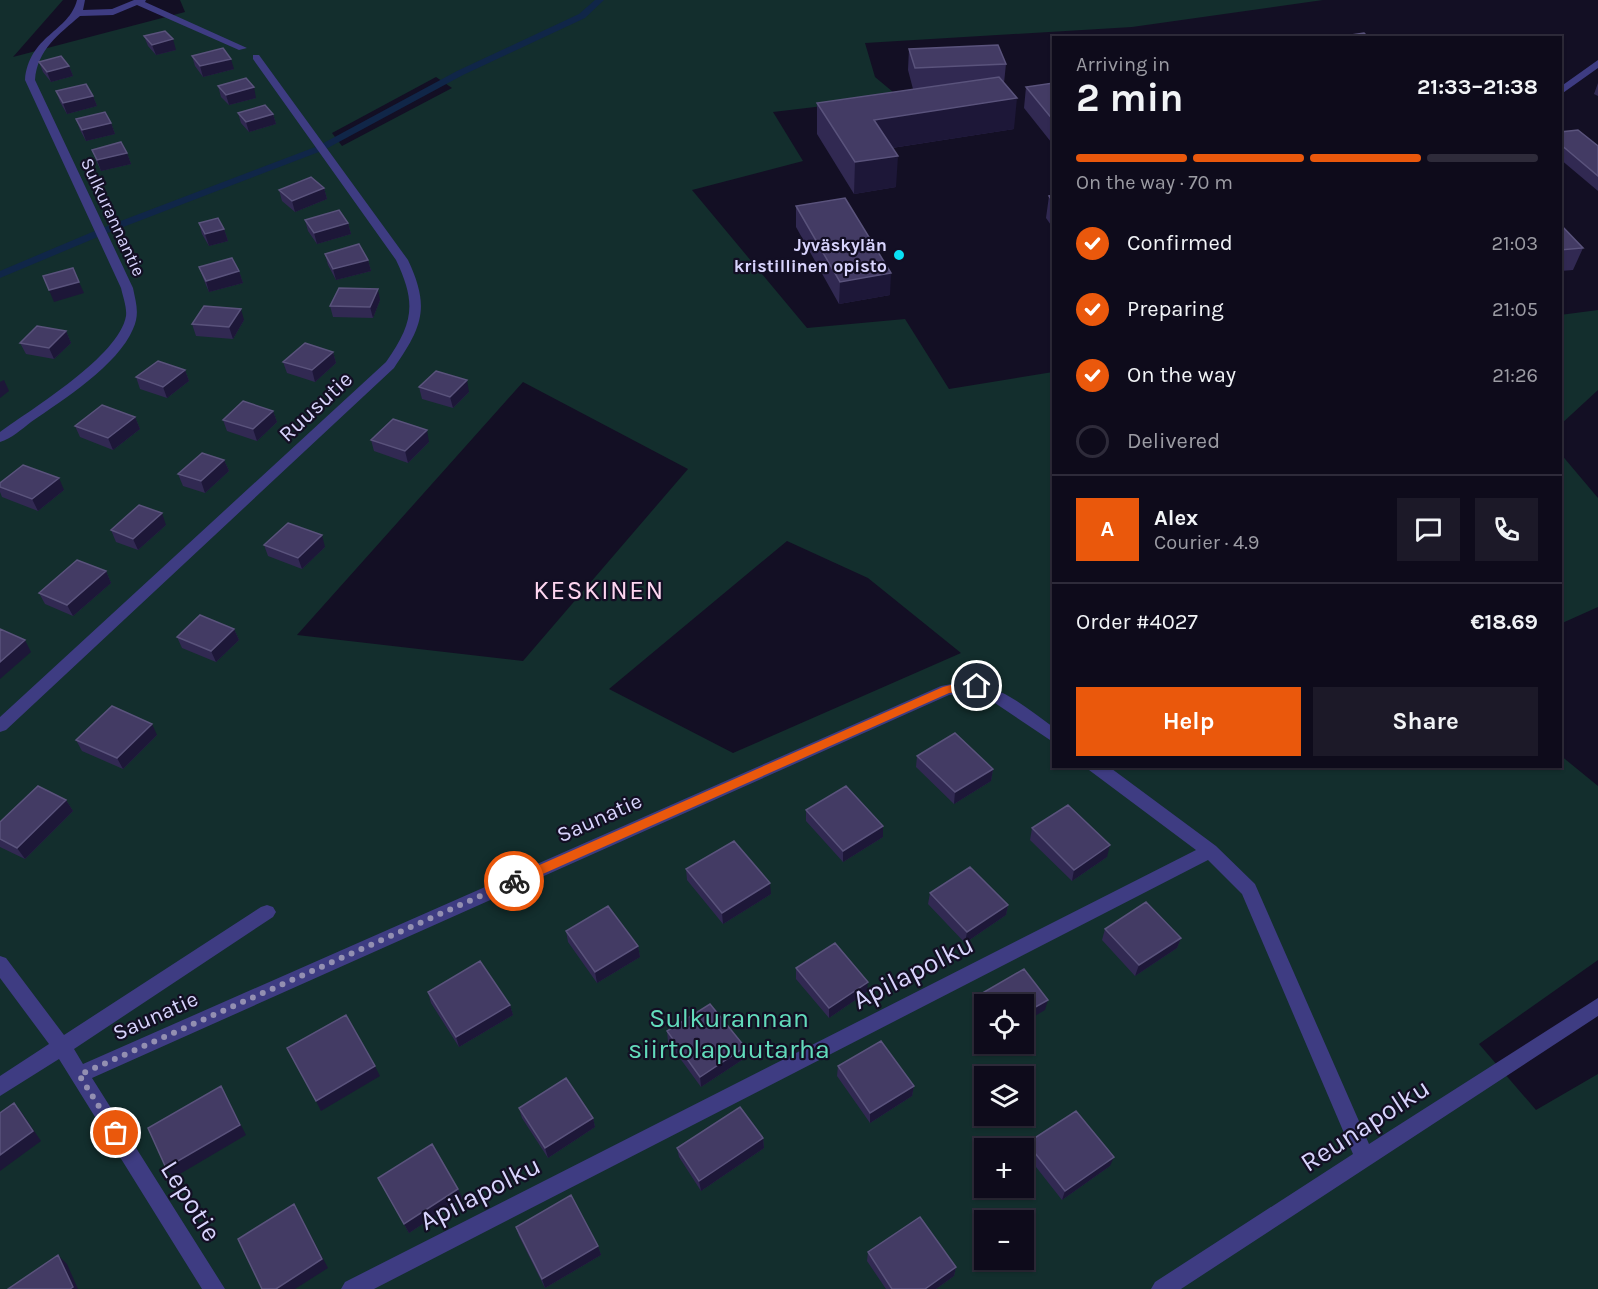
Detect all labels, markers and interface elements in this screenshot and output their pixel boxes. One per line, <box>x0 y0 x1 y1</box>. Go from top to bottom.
text: Arriving in <box>1076 53 1170 76</box>
text: 21:33–21:38 <box>1417 74 1538 100</box>
text: 2 min <box>1076 75 1184 121</box>
street label: Sulkurannantie <box>76 154 150 280</box>
text: On the way · 70 m <box>1076 171 1233 194</box>
icon: check <box>1076 227 1109 260</box>
text: Confirmed <box>1127 230 1233 256</box>
text: 21:03 <box>1492 232 1538 255</box>
place label: Jyväskylän kristillinen opisto <box>734 234 887 277</box>
marker: Jyväskylän kristillinen opisto <box>892 248 906 262</box>
icon: check <box>1076 293 1109 326</box>
text: Preparing <box>1127 296 1224 322</box>
text: 21:05 <box>1492 298 1538 321</box>
icon: check <box>1076 359 1109 392</box>
text: On the way <box>1127 362 1236 388</box>
text: 21:26 <box>1492 364 1538 387</box>
street label: Ruusutie <box>273 366 358 447</box>
text: Delivered <box>1127 428 1220 454</box>
button: chat <box>1397 498 1460 561</box>
button: phone <box>1475 498 1538 561</box>
text: Alex <box>1154 505 1198 531</box>
text: A <box>1101 516 1114 542</box>
text: Courier · 4.9 <box>1154 531 1259 554</box>
district label: KESKINEN <box>533 575 665 606</box>
text: Order #4027 <box>1076 609 1198 635</box>
text: €18.69 <box>1470 609 1538 635</box>
pin <box>951 660 1002 711</box>
icon: home <box>960 669 993 702</box>
button: Help <box>1076 687 1301 756</box>
button: Share <box>1313 687 1538 756</box>
street label: Saunatie <box>553 788 646 848</box>
courier <box>484 851 544 911</box>
icon: bike <box>498 865 531 898</box>
street label: Apilapolku <box>847 928 979 1016</box>
street label: Saunatie <box>109 986 202 1046</box>
map controls <box>974 994 1034 1270</box>
button: locate <box>974 994 1034 1054</box>
park label: Sulkurannan siirtolapuutarha <box>628 1002 830 1065</box>
button: layers <box>974 1066 1034 1126</box>
street label: Reunapolku <box>1294 1071 1436 1179</box>
pin <box>90 1107 141 1158</box>
icon: bag <box>99 1116 132 1149</box>
button: + <box>974 1138 1034 1198</box>
street label: Apilapolku <box>414 1149 546 1237</box>
street label: Lepotie <box>154 1155 228 1247</box>
button: − <box>974 1210 1034 1270</box>

